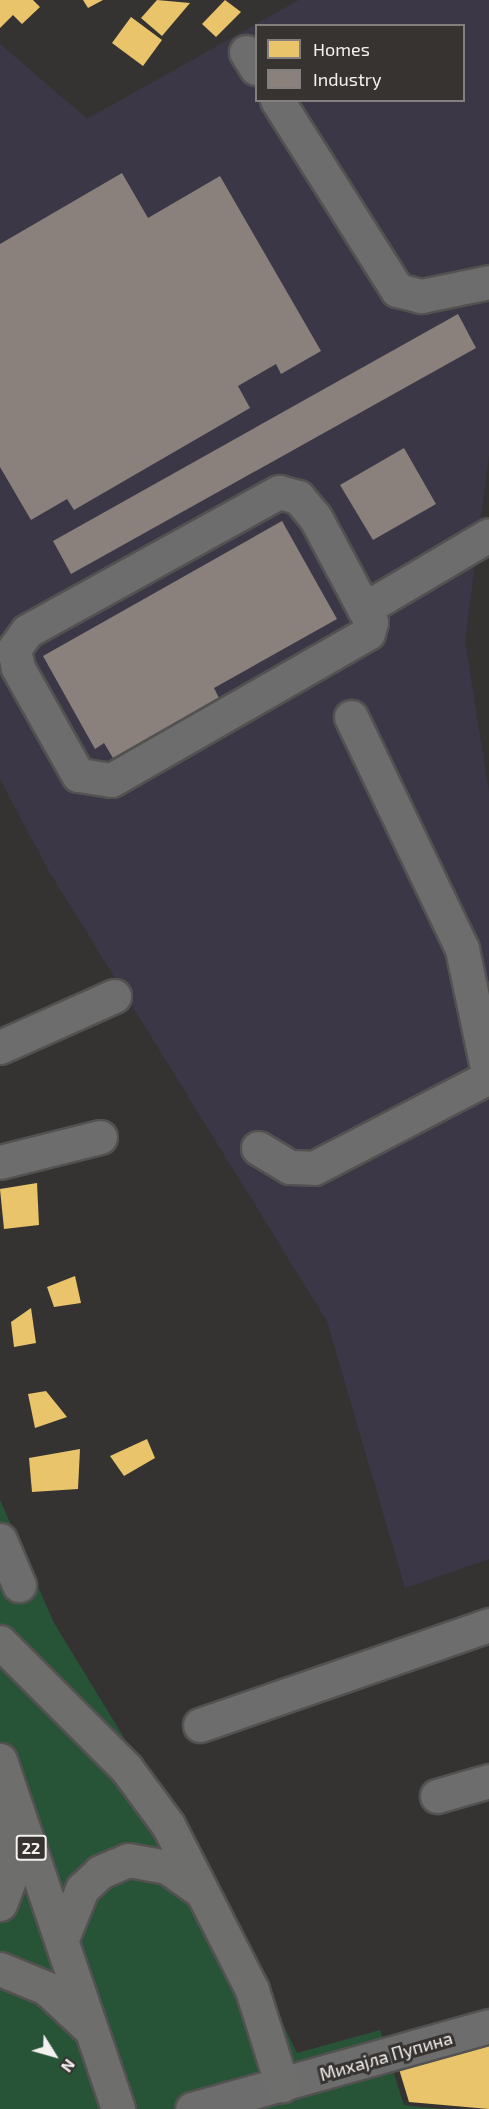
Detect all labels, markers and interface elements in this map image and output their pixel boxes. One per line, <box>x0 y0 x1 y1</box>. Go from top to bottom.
legend <box>255 24 465 102</box>
text: Homes <box>313 38 370 60</box>
text: Industry <box>313 68 382 90</box>
road number: 22 <box>15 1835 48 1861</box>
north arrow <box>24 2025 84 2085</box>
street label: Михајла Пупина <box>317 2027 455 2085</box>
text: N <box>58 2056 80 2076</box>

